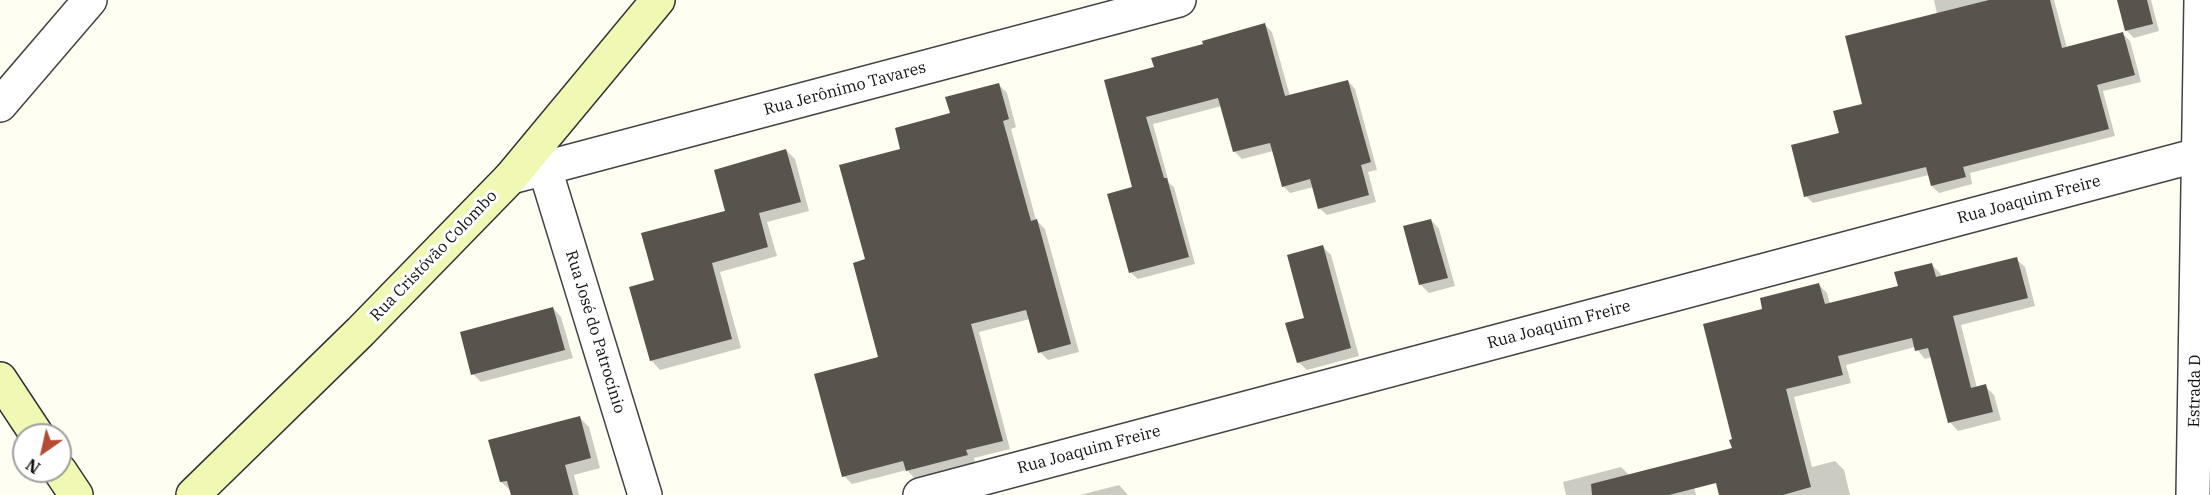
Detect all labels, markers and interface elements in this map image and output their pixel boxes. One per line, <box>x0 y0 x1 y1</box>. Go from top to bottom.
street label: Rua Jerônimo Tavares <box>762 58 928 120</box>
street label: Rua Joaquim Freire <box>1955 172 2103 228</box>
street label: Rua Cristóvão Colombo <box>367 187 501 325</box>
street label: Rua José do Patrocínio <box>561 248 629 416</box>
street label: Rua Joaquim Freire <box>1485 297 1633 353</box>
street label: Estrada D <box>2185 354 2205 428</box>
street label: Rua Joaquim Freire <box>1015 422 1163 478</box>
north arrow <box>12 423 72 483</box>
text: N <box>22 454 44 478</box>

